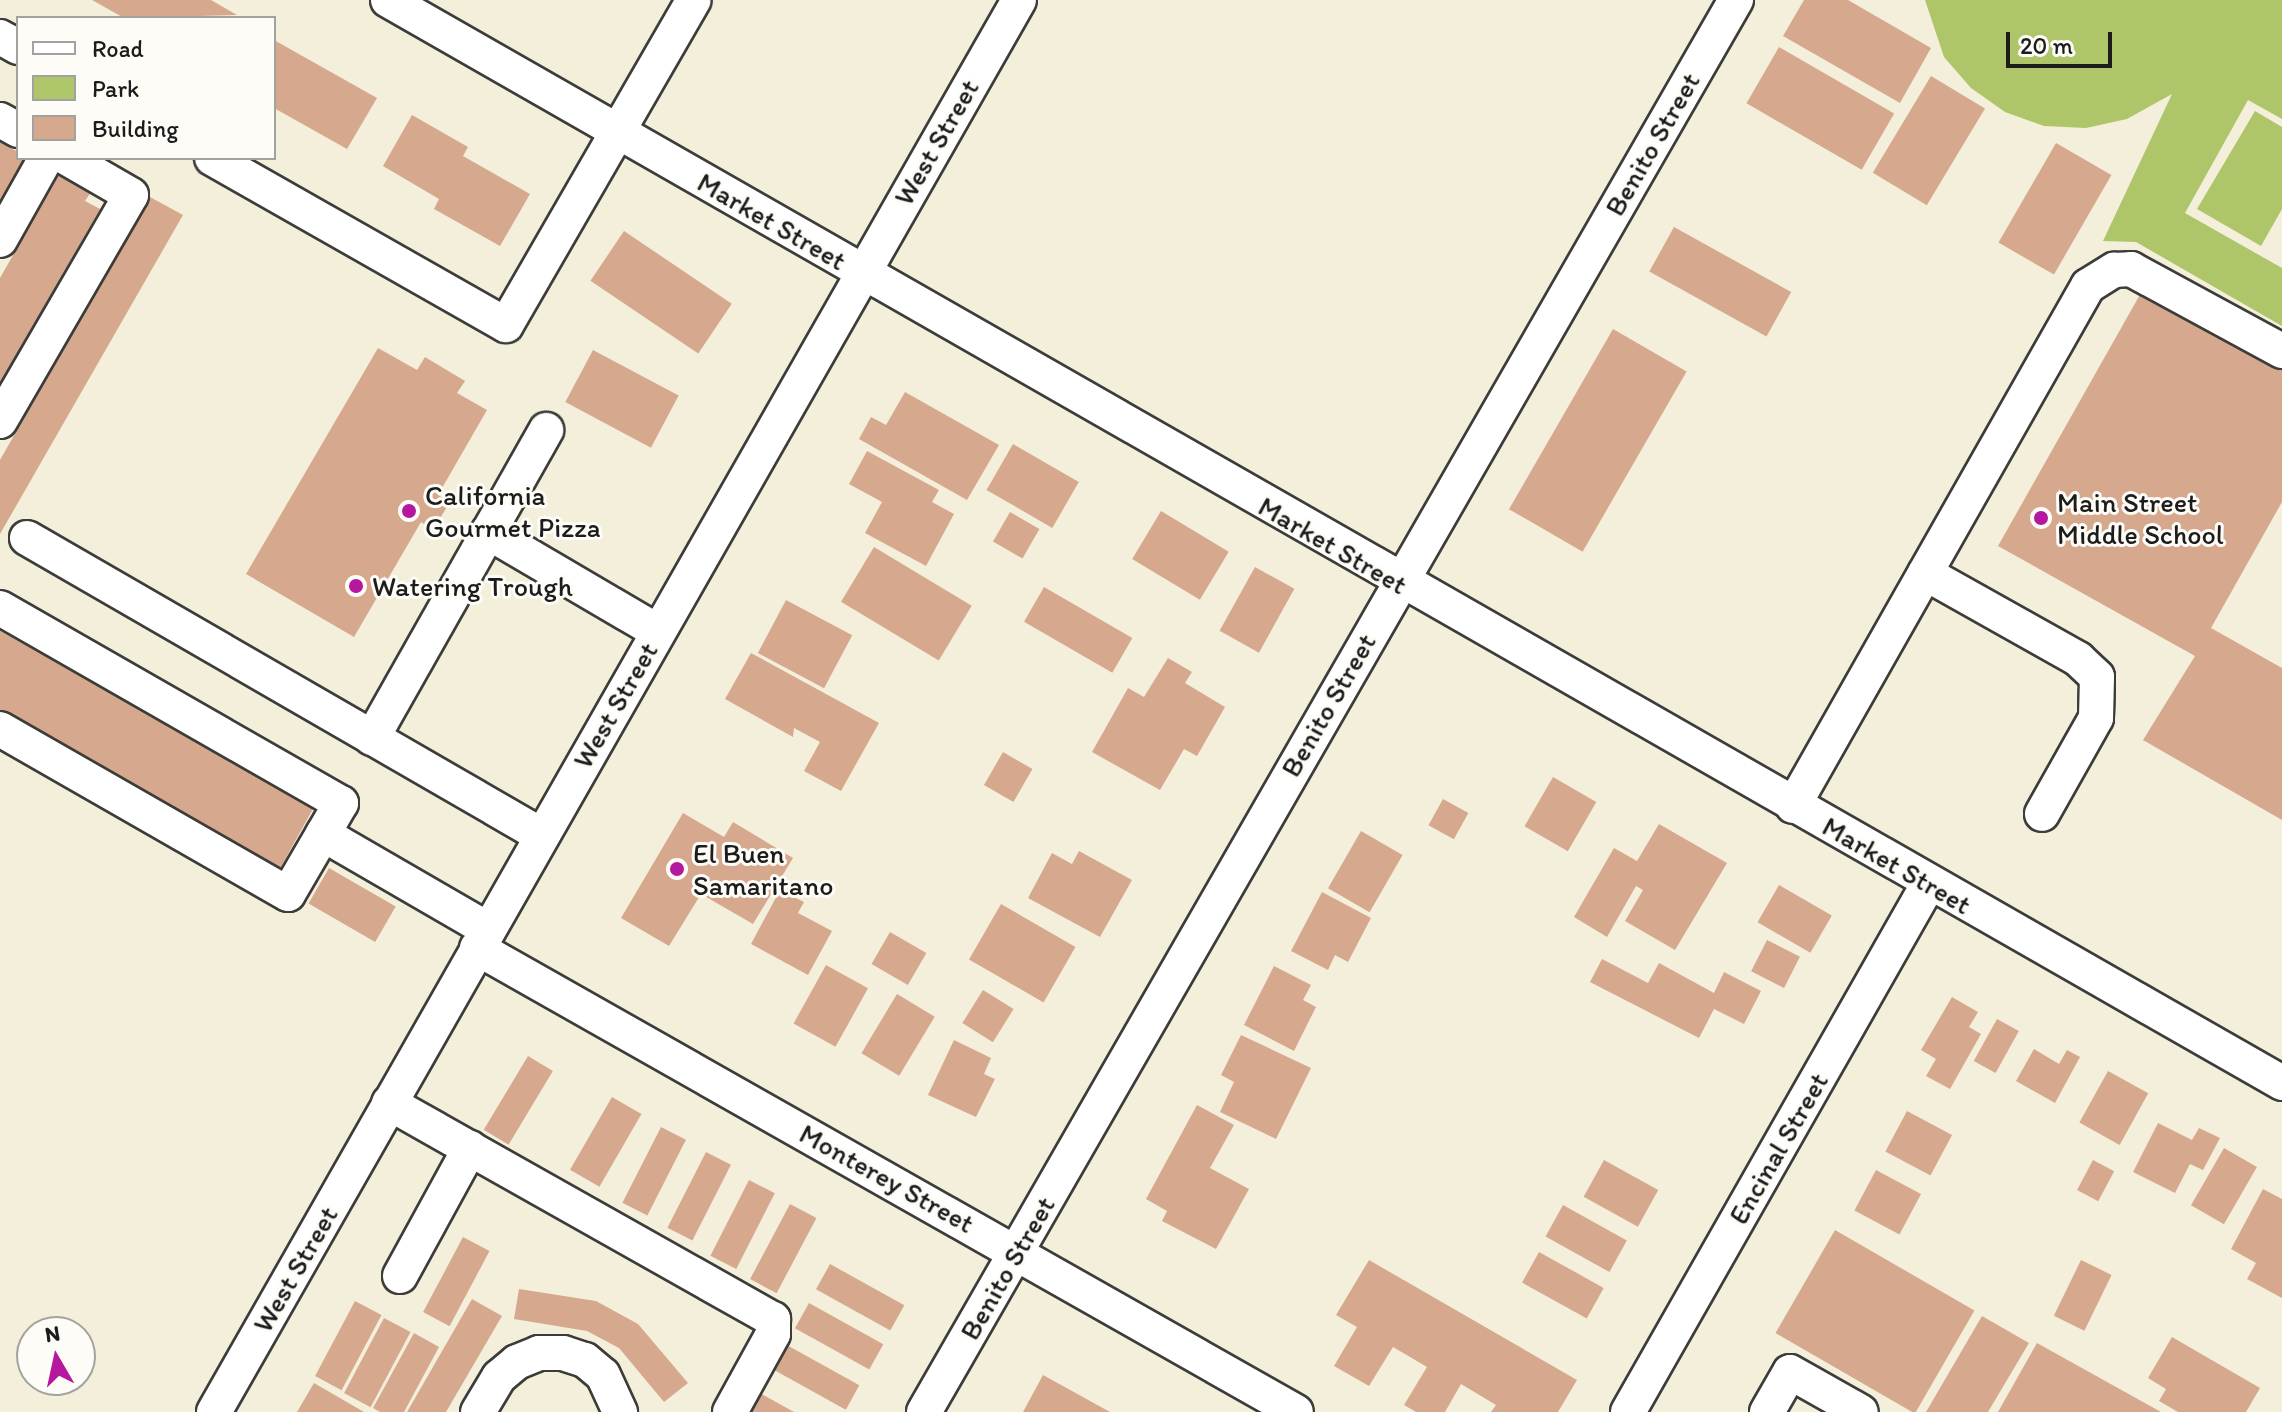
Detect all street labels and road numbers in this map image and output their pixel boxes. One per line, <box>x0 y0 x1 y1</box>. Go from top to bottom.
street label: Benito Street <box>1598 67 1706 221</box>
street label: West Street <box>887 73 985 211</box>
street label: Market Street <box>692 165 852 277</box>
street label: Market Street <box>1253 489 1413 601</box>
street label: Benito Street <box>1274 628 1382 782</box>
street label: West Street <box>566 636 664 774</box>
street label: Market Street <box>1817 809 1977 921</box>
street label: Encinal Street <box>1721 1066 1835 1230</box>
street label: Monterey Street <box>794 1116 980 1240</box>
street label: Benito Street <box>953 1191 1061 1345</box>
street label: West Street <box>246 1200 344 1338</box>

